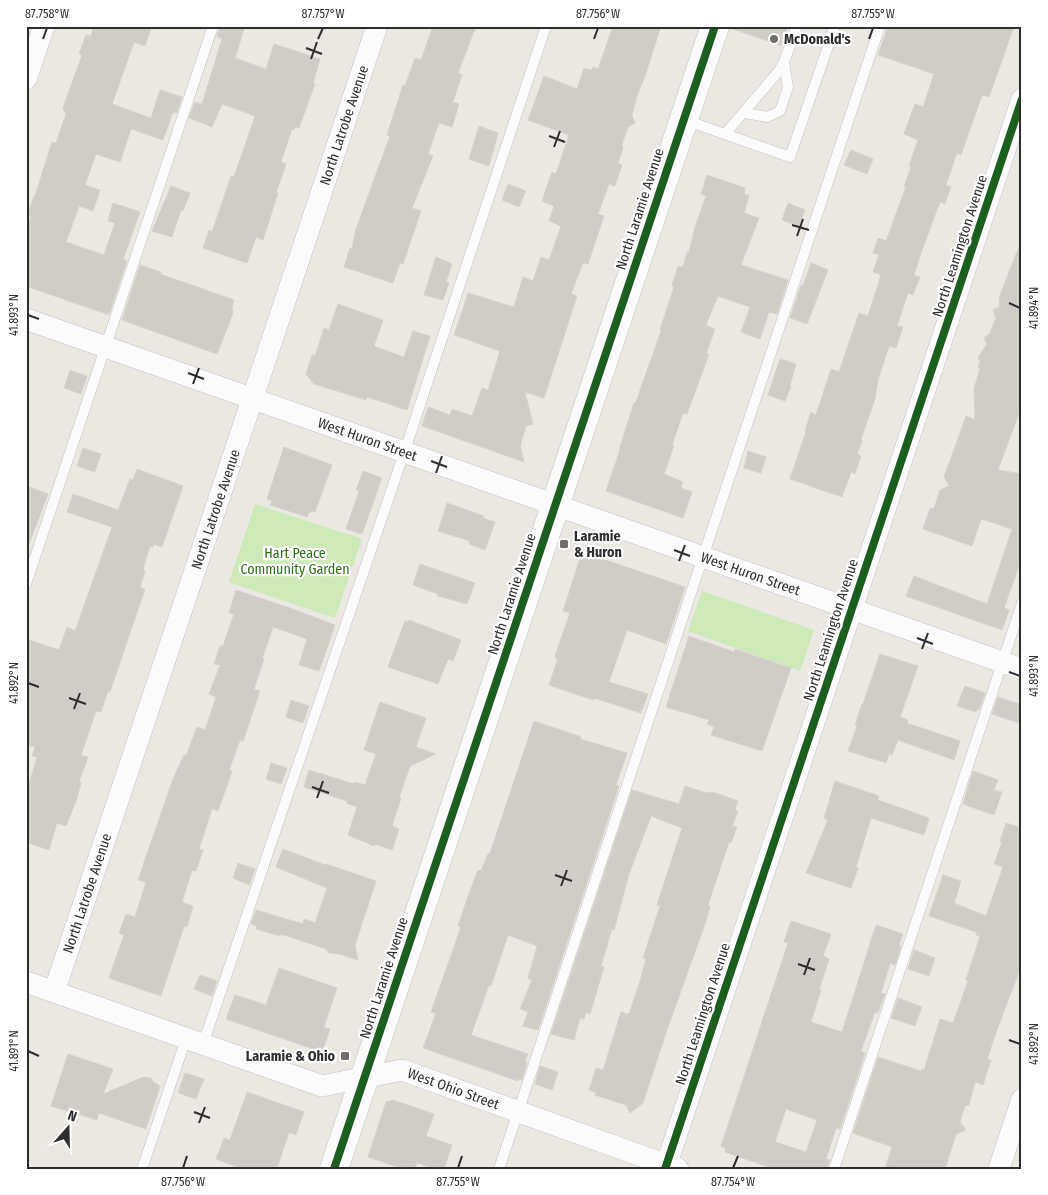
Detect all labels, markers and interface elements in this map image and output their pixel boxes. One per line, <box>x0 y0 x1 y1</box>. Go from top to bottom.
text: 87.758°W <box>25 7 69 21</box>
text: 87.757°W <box>302 7 344 21</box>
text: 87.756°W <box>576 7 620 21</box>
text: 87.755°W <box>851 7 895 21</box>
place label: McDonald's <box>784 31 851 48</box>
marker: McDonald's <box>768 33 780 45</box>
street label: North Latrobe Avenue <box>316 63 372 187</box>
street label: North Laramie Avenue <box>612 146 668 272</box>
street label: North Leamington Avenue <box>929 173 991 319</box>
text: 41.894°N <box>1027 287 1041 329</box>
text: 41.893°N <box>7 294 21 336</box>
street label: West Huron Street <box>316 414 420 464</box>
street label: North Latrobe Avenue <box>187 447 243 571</box>
place label: Laramie & Huron <box>574 528 622 561</box>
street label: North Laramie Avenue <box>484 531 540 657</box>
marker: Laramie & Huron <box>558 538 570 550</box>
park label: Hart Peace Community Garden <box>240 545 350 578</box>
street label: West Huron Street <box>699 548 803 599</box>
street label: North Leamington Avenue <box>800 557 862 703</box>
text: 41.893°N <box>1027 655 1041 697</box>
text: 41.892°N <box>7 662 21 704</box>
street label: North Latrobe Avenue <box>59 831 115 955</box>
street label: North Laramie Avenue <box>356 915 412 1041</box>
street label: North Leamington Avenue <box>672 941 734 1087</box>
text: 41.892°N <box>1027 1023 1041 1065</box>
text: 41.891°N <box>7 1030 21 1072</box>
place label: Laramie & Ohio <box>246 1048 336 1065</box>
marker: Laramie & Ohio <box>339 1050 351 1062</box>
street label: West Ohio Street <box>405 1064 502 1113</box>
north arrow <box>42 1102 92 1152</box>
text: N <box>65 1107 79 1126</box>
text: 87.756°W <box>161 1175 205 1189</box>
text: 87.755°W <box>436 1175 480 1189</box>
text: 87.754°W <box>711 1175 755 1189</box>

